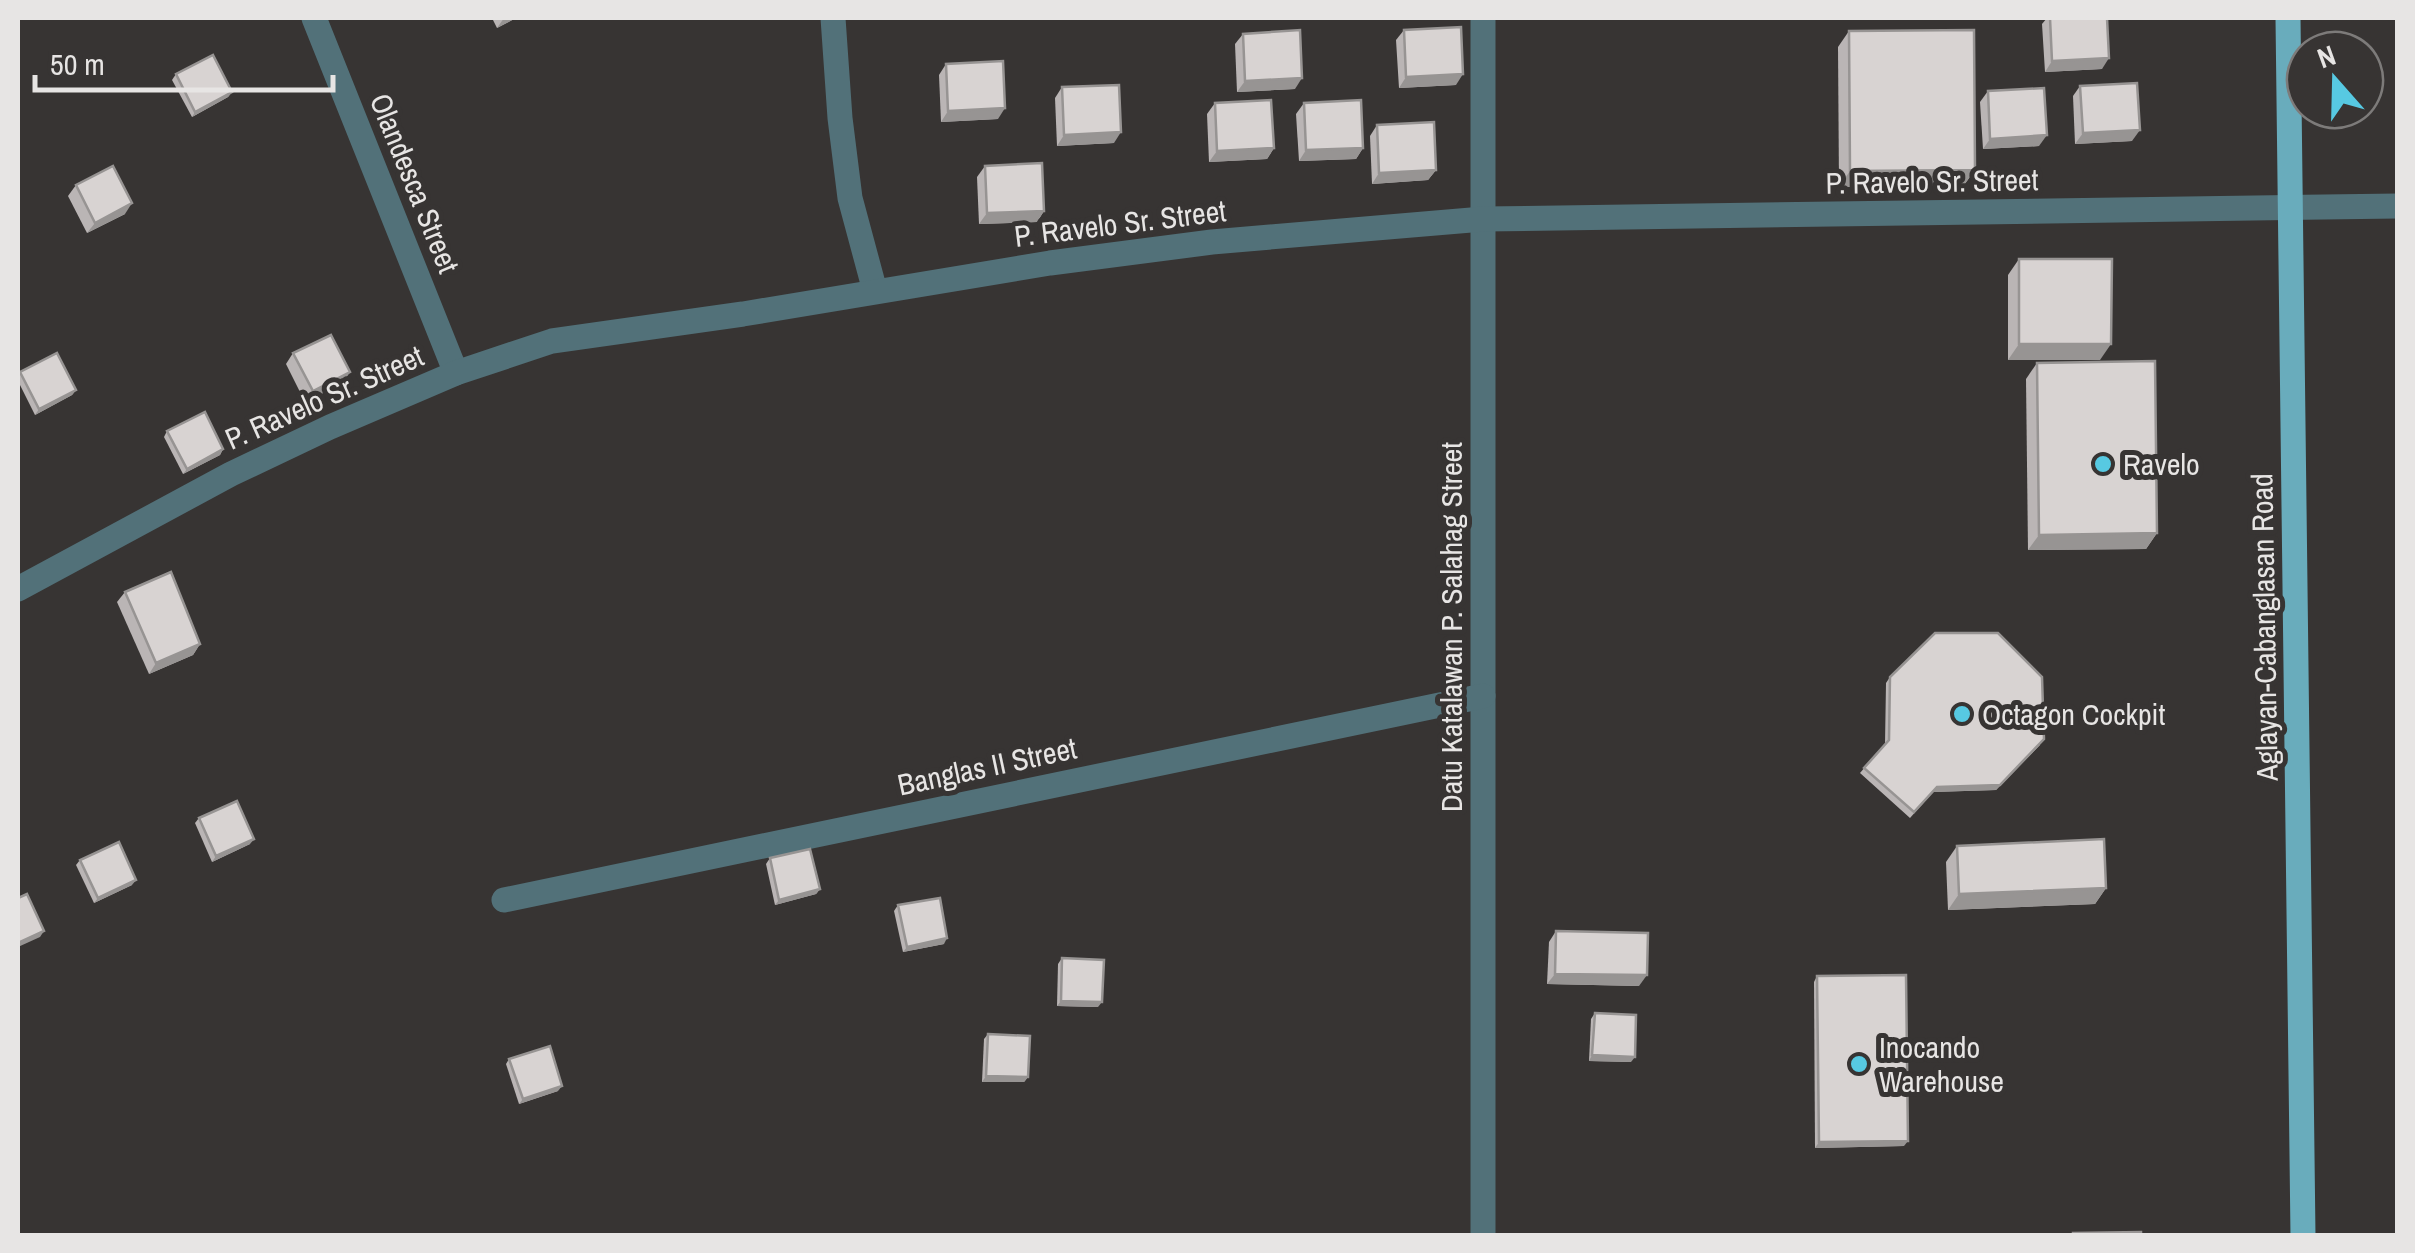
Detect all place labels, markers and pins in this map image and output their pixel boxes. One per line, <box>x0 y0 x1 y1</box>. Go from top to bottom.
place label: Ravelo <box>2123 444 2200 484</box>
marker: Ravelo <box>2092 453 2114 475</box>
place label: Octagon Cockpit <box>1982 694 2165 734</box>
marker: Octagon Cockpit <box>1951 703 1973 725</box>
place label: Inocando Warehouse <box>1879 1027 2004 1101</box>
marker: Inocando Warehouse <box>1848 1053 1870 1075</box>

